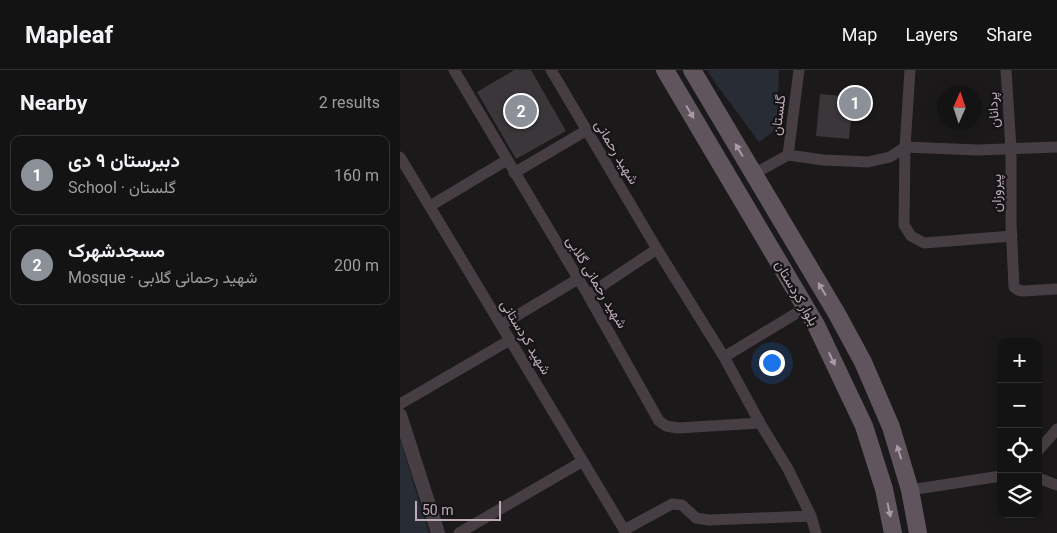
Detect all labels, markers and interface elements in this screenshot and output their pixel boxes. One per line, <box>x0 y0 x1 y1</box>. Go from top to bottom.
text: Mapleaf <box>25 21 113 49</box>
text: Map <box>842 24 877 45</box>
text: Layers <box>905 24 958 45</box>
text: Share <box>986 24 1032 45</box>
pin: 1 <box>839 84 871 122</box>
north arrow <box>937 85 982 130</box>
text: Nearby <box>20 91 87 115</box>
street label: پردانان <box>984 91 1004 129</box>
pin: 2 <box>505 92 537 130</box>
text: 2 results <box>319 93 380 112</box>
street label: گلستان <box>768 94 789 136</box>
one-way arrow <box>685 105 694 118</box>
street label: شهید رحمانی <box>591 117 642 187</box>
one-way arrow <box>735 143 744 156</box>
text: دبیرستان ۹ دی <box>68 149 180 172</box>
text: 1 <box>32 166 42 185</box>
text: 160 m <box>334 166 379 185</box>
street label: پیروزان <box>988 174 1006 212</box>
text: School · گلستان <box>68 178 176 197</box>
street label: شهید رحمانی گلابی <box>562 233 631 331</box>
text: مسجدشهرک <box>68 239 165 262</box>
text: 2 <box>32 256 42 275</box>
text: 200 m <box>334 256 379 275</box>
street label: بلوار کردستان <box>771 257 822 329</box>
text: Mosque · شهید رحمانی گلابی <box>68 268 257 287</box>
one-way arrow <box>818 283 827 296</box>
street label: شهید کردستانی <box>497 297 555 378</box>
map controls <box>997 338 1042 518</box>
button: + <box>997 338 1042 383</box>
your location <box>759 350 785 376</box>
one-way arrow <box>828 352 836 366</box>
button: − <box>997 383 1042 428</box>
button: locate <box>997 428 1042 473</box>
one-way arrow <box>894 444 902 459</box>
button: layers <box>997 473 1042 518</box>
scale bar <box>415 498 501 521</box>
text: 50 m <box>422 502 454 518</box>
one-way arrow <box>885 503 893 519</box>

